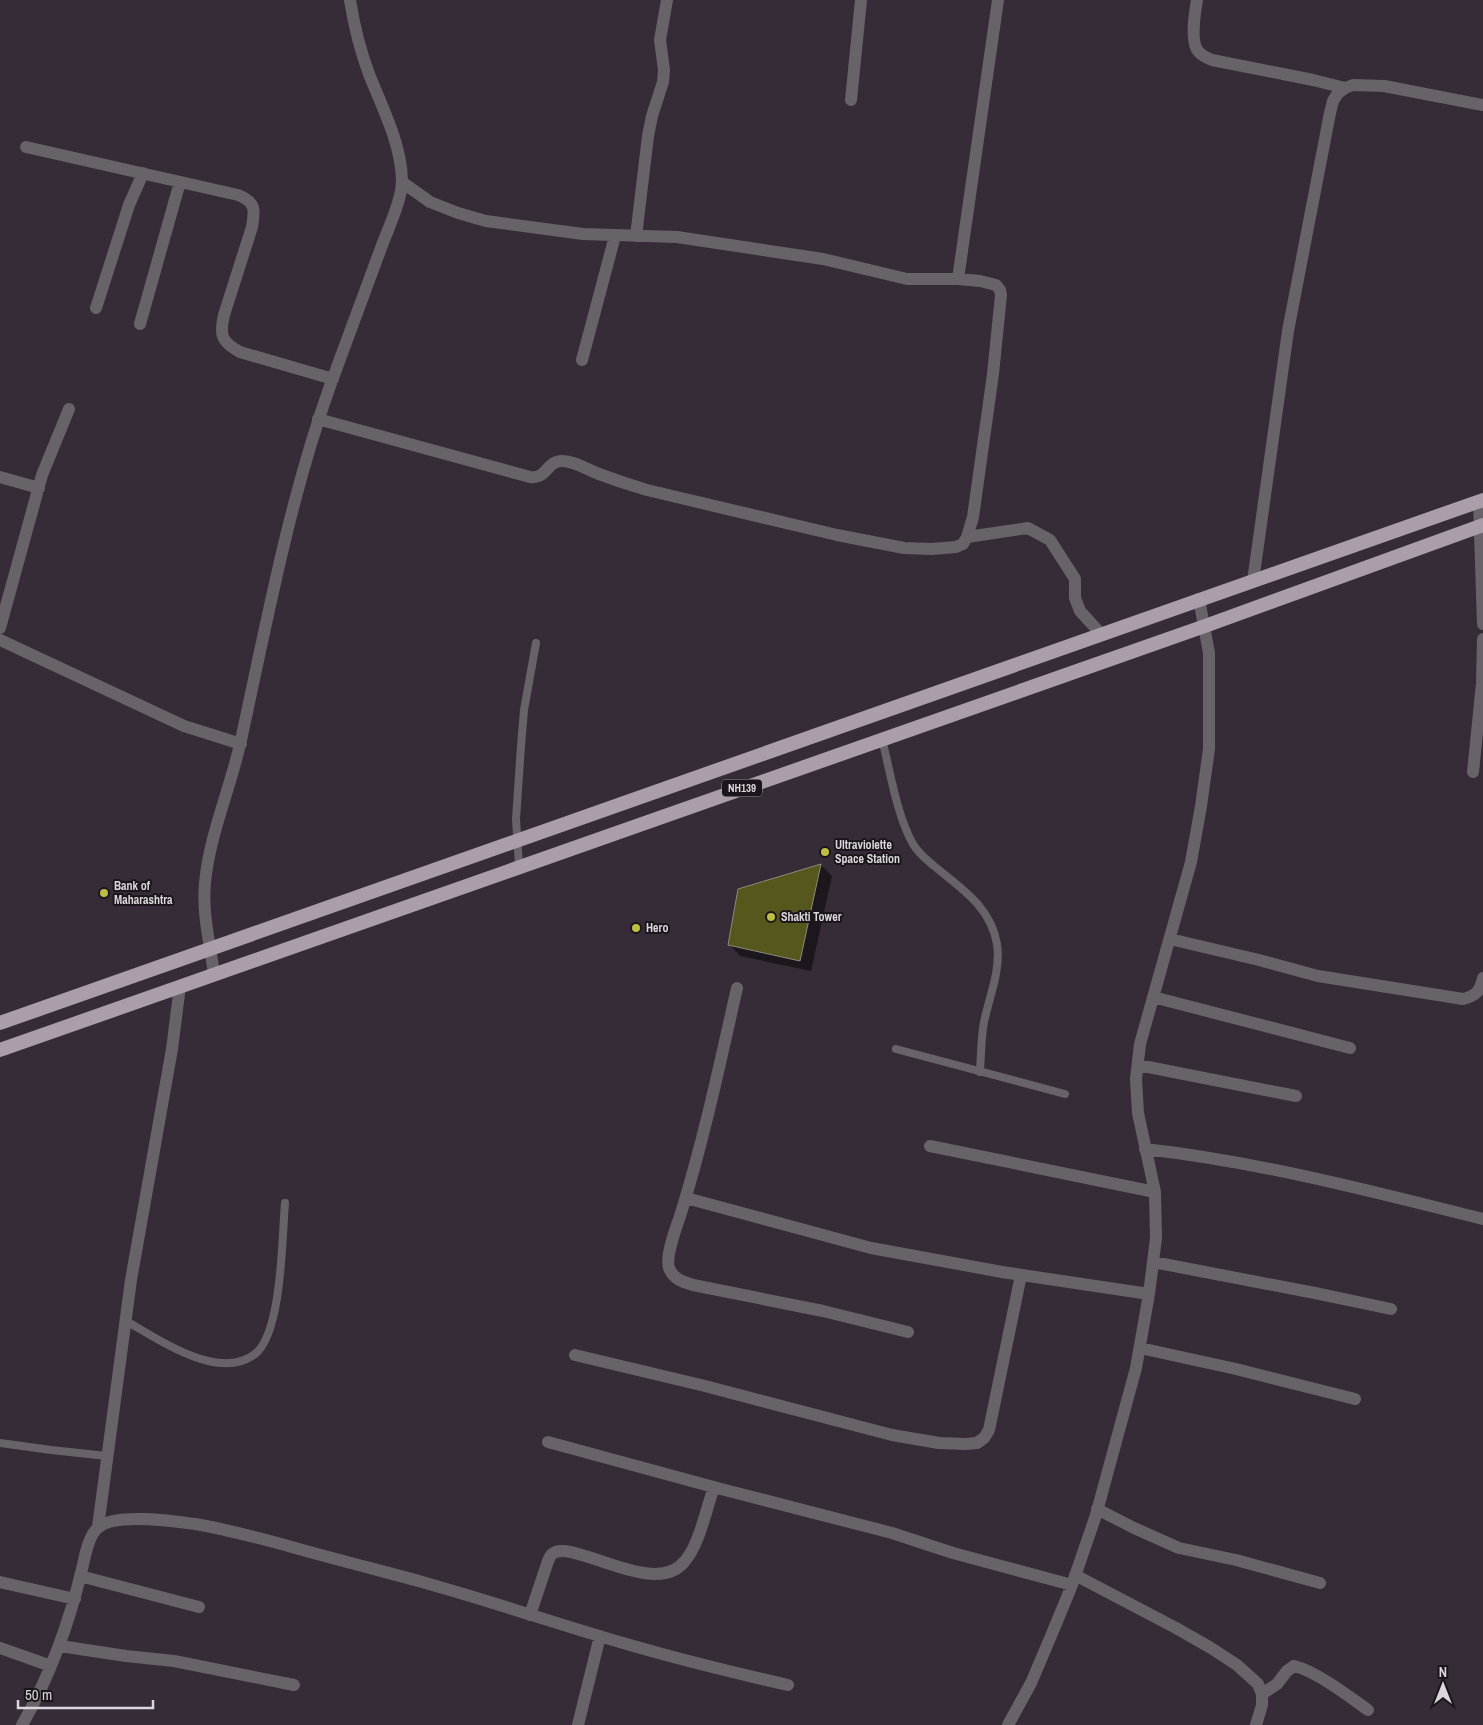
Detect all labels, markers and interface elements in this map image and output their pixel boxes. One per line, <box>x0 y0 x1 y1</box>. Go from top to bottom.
road number: NH139 <box>722 780 762 796</box>
place label: Ultraviolette Space Station <box>835 837 900 867</box>
marker: Ultraviolette Space Station <box>819 846 831 858</box>
place label: Bank of Maharashtra <box>114 878 173 908</box>
marker: Bank of Maharashtra <box>98 887 110 899</box>
place label: Shakti Tower <box>781 909 842 925</box>
marker: Shakti Tower <box>765 911 777 923</box>
place label: Hero <box>646 920 668 936</box>
marker: Hero <box>630 922 642 934</box>
north arrow <box>1418 1660 1468 1710</box>
text: N <box>1439 1663 1447 1681</box>
scale bar <box>18 1678 152 1710</box>
text: 50 m <box>25 1684 52 1705</box>

